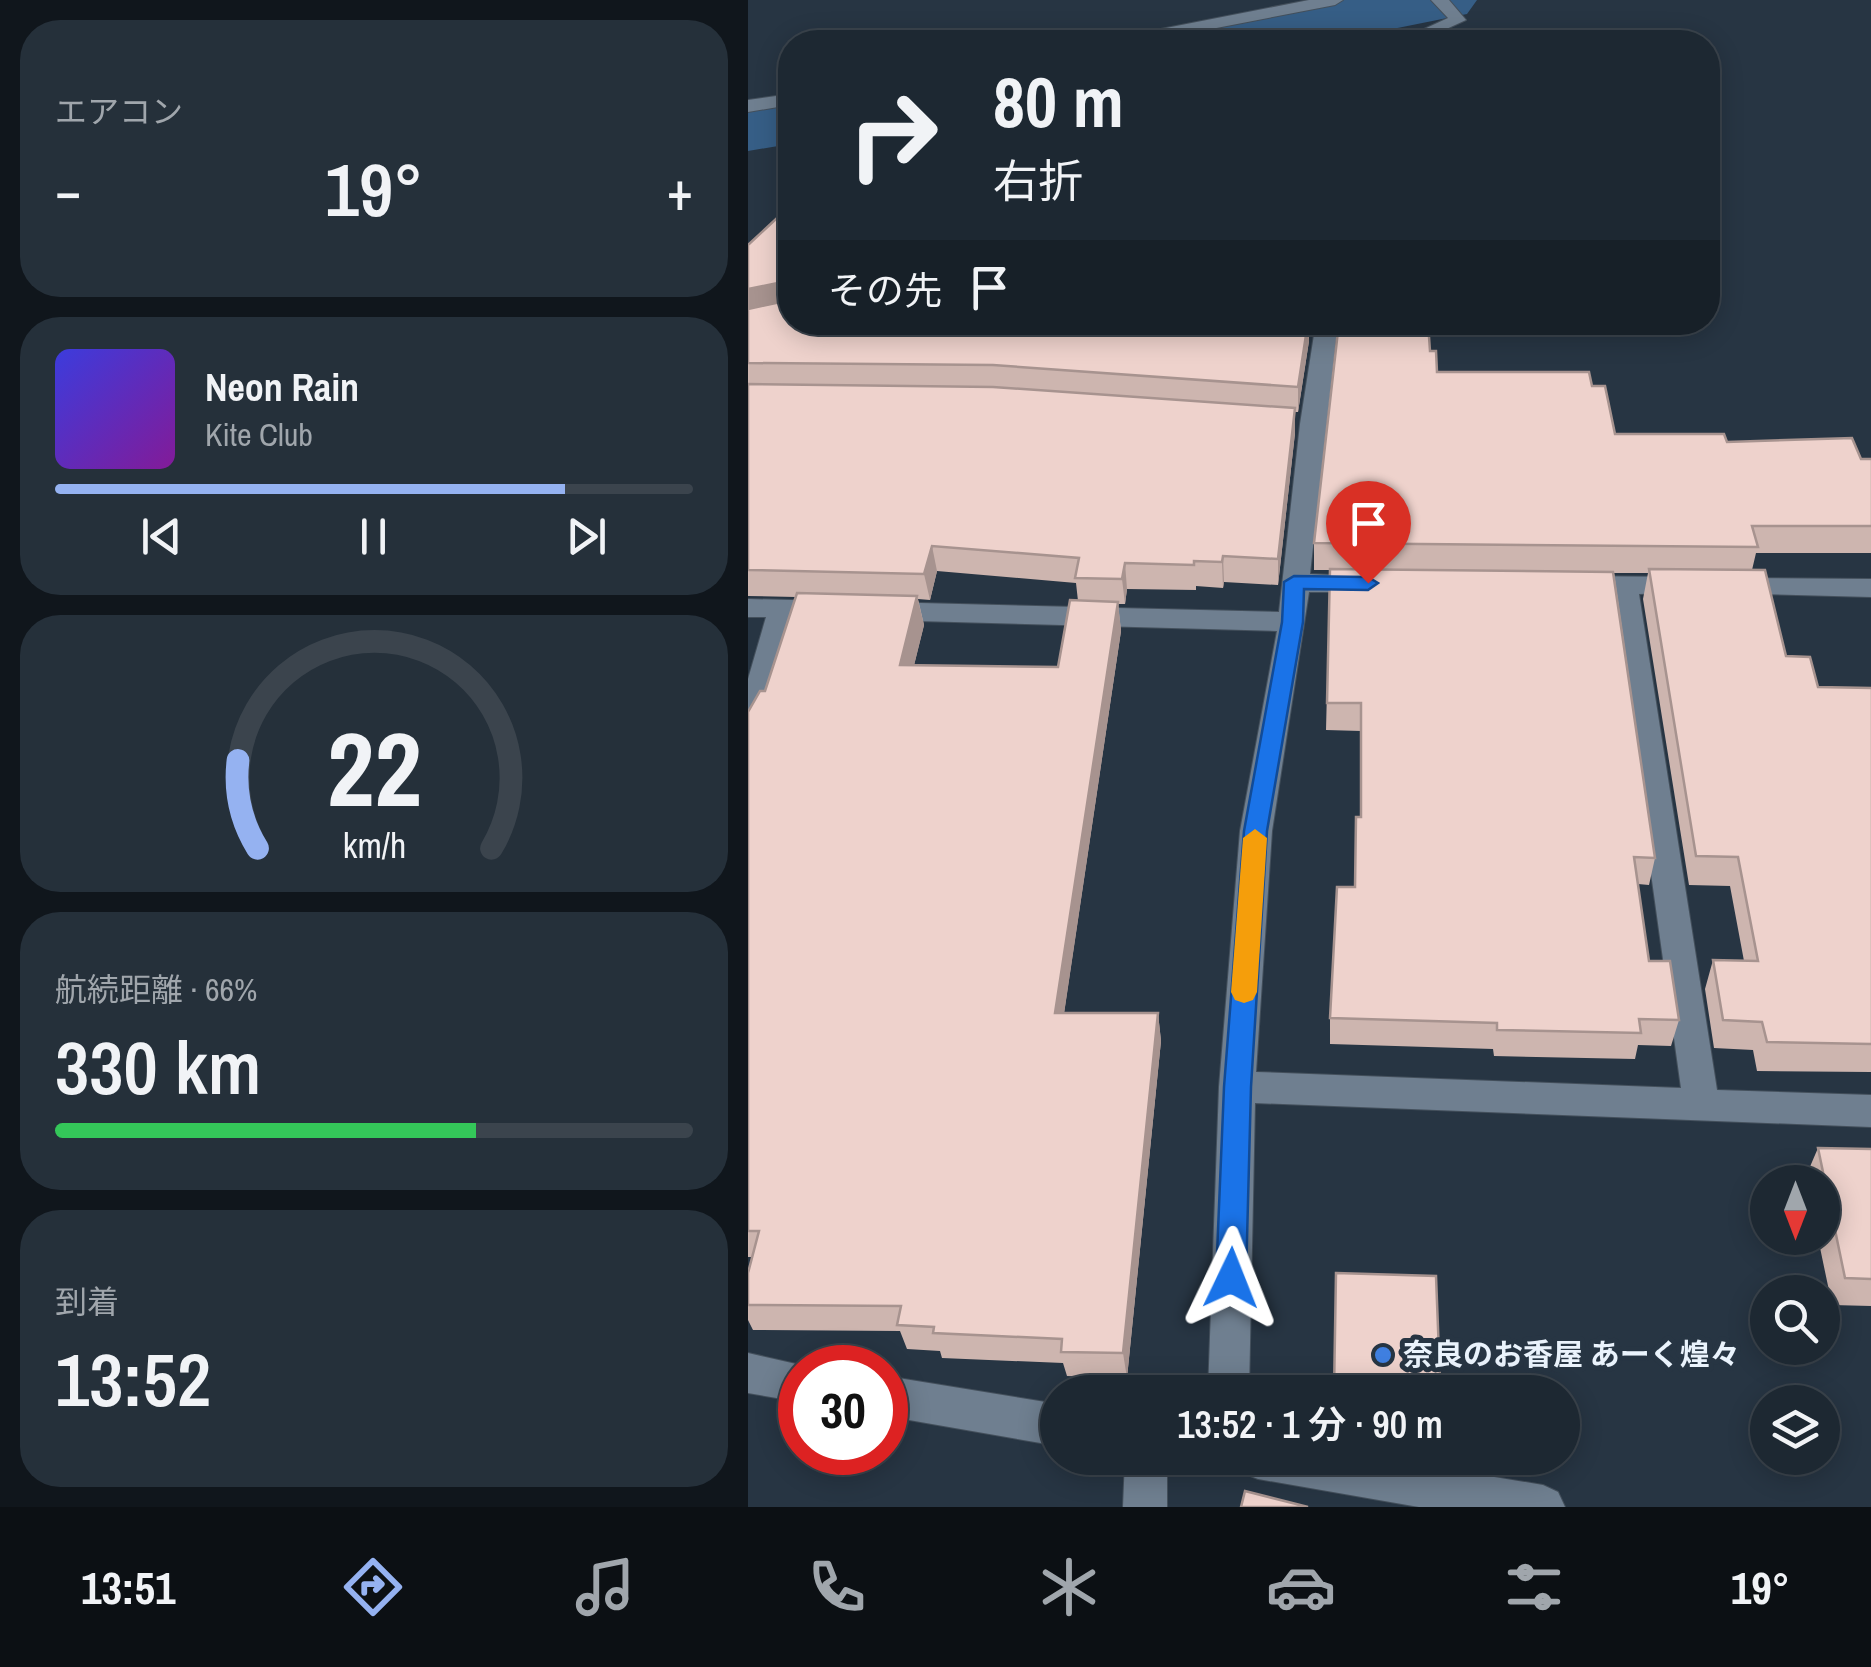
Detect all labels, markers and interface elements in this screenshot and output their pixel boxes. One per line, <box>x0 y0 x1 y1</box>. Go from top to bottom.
text: 80 m <box>993 55 1124 149</box>
icon: right <box>828 70 958 200</box>
text: エアコン <box>55 90 183 133</box>
text: 19° <box>325 138 423 239</box>
text: 右折 <box>993 150 1083 211</box>
text: − <box>55 153 81 227</box>
text: + <box>667 153 693 227</box>
icon: arrive <box>962 260 1017 315</box>
text: その先 <box>828 265 942 316</box>
text: Neon Rain <box>205 362 359 413</box>
text: Kite Club <box>205 413 313 456</box>
pin <box>1326 481 1411 584</box>
icon: arrive <box>1341 496 1396 551</box>
icon: previous <box>134 509 189 564</box>
icon: pause <box>346 509 401 564</box>
icon: next <box>559 509 614 564</box>
text: 22 <box>327 698 421 838</box>
text: km/h <box>342 821 406 869</box>
text: 航続距離 · 66% <box>55 968 257 1011</box>
text: 330 km <box>55 1016 261 1117</box>
north arrow <box>1750 1165 1840 1255</box>
map controls <box>1750 1165 1840 1475</box>
position arrow <box>1179 1226 1283 1330</box>
button: search <box>1750 1275 1840 1365</box>
text: 到着 <box>55 1280 119 1323</box>
text: 13:52 <box>55 1328 211 1429</box>
place label: 奈良のお香屋 あーく煌々 <box>1403 1334 1740 1374</box>
marker: 奈良のお香屋 あーく煌々 <box>1372 1344 1394 1366</box>
speed limit sign: 30 <box>778 1345 908 1475</box>
button: layers <box>1750 1385 1840 1475</box>
text: 13:52 · 1 分 · 90 m <box>1177 1399 1443 1450</box>
icon: directions <box>338 1552 408 1622</box>
icon: music <box>570 1552 640 1622</box>
icon: phone <box>802 1552 872 1622</box>
icon: climate <box>1034 1552 1104 1622</box>
icon: car <box>1266 1552 1336 1622</box>
icon: filters <box>1499 1552 1569 1622</box>
text: 13:51 <box>81 1557 175 1618</box>
text: 19° <box>1731 1557 1790 1618</box>

